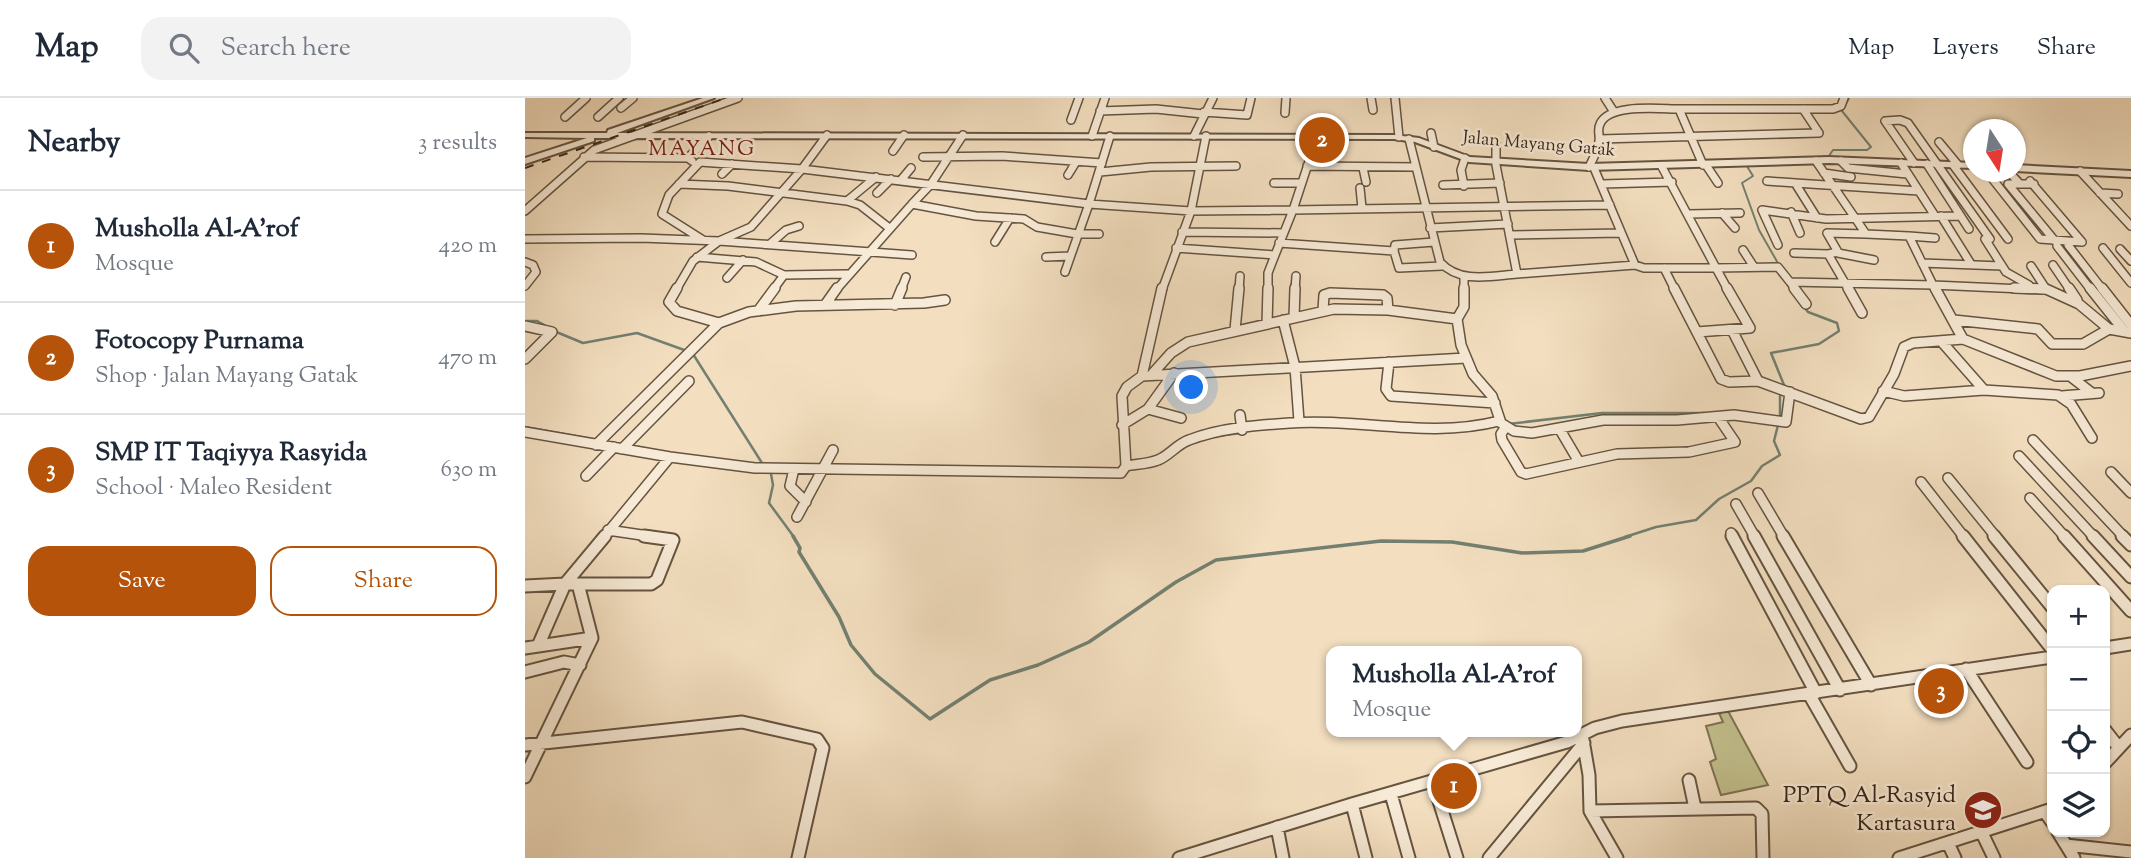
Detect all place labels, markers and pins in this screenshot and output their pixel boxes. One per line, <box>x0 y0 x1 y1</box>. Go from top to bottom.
pin: 2 <box>1299 114 1345 166</box>
pin: 3 <box>1918 665 1964 717</box>
pin: 1 <box>1431 760 1477 812</box>
place label: PPTQ Al-Rasyid Kartasura <box>1783 779 1956 841</box>
school or university icon: PPTQ Al-Rasyid Kartasura <box>1962 789 2004 831</box>

